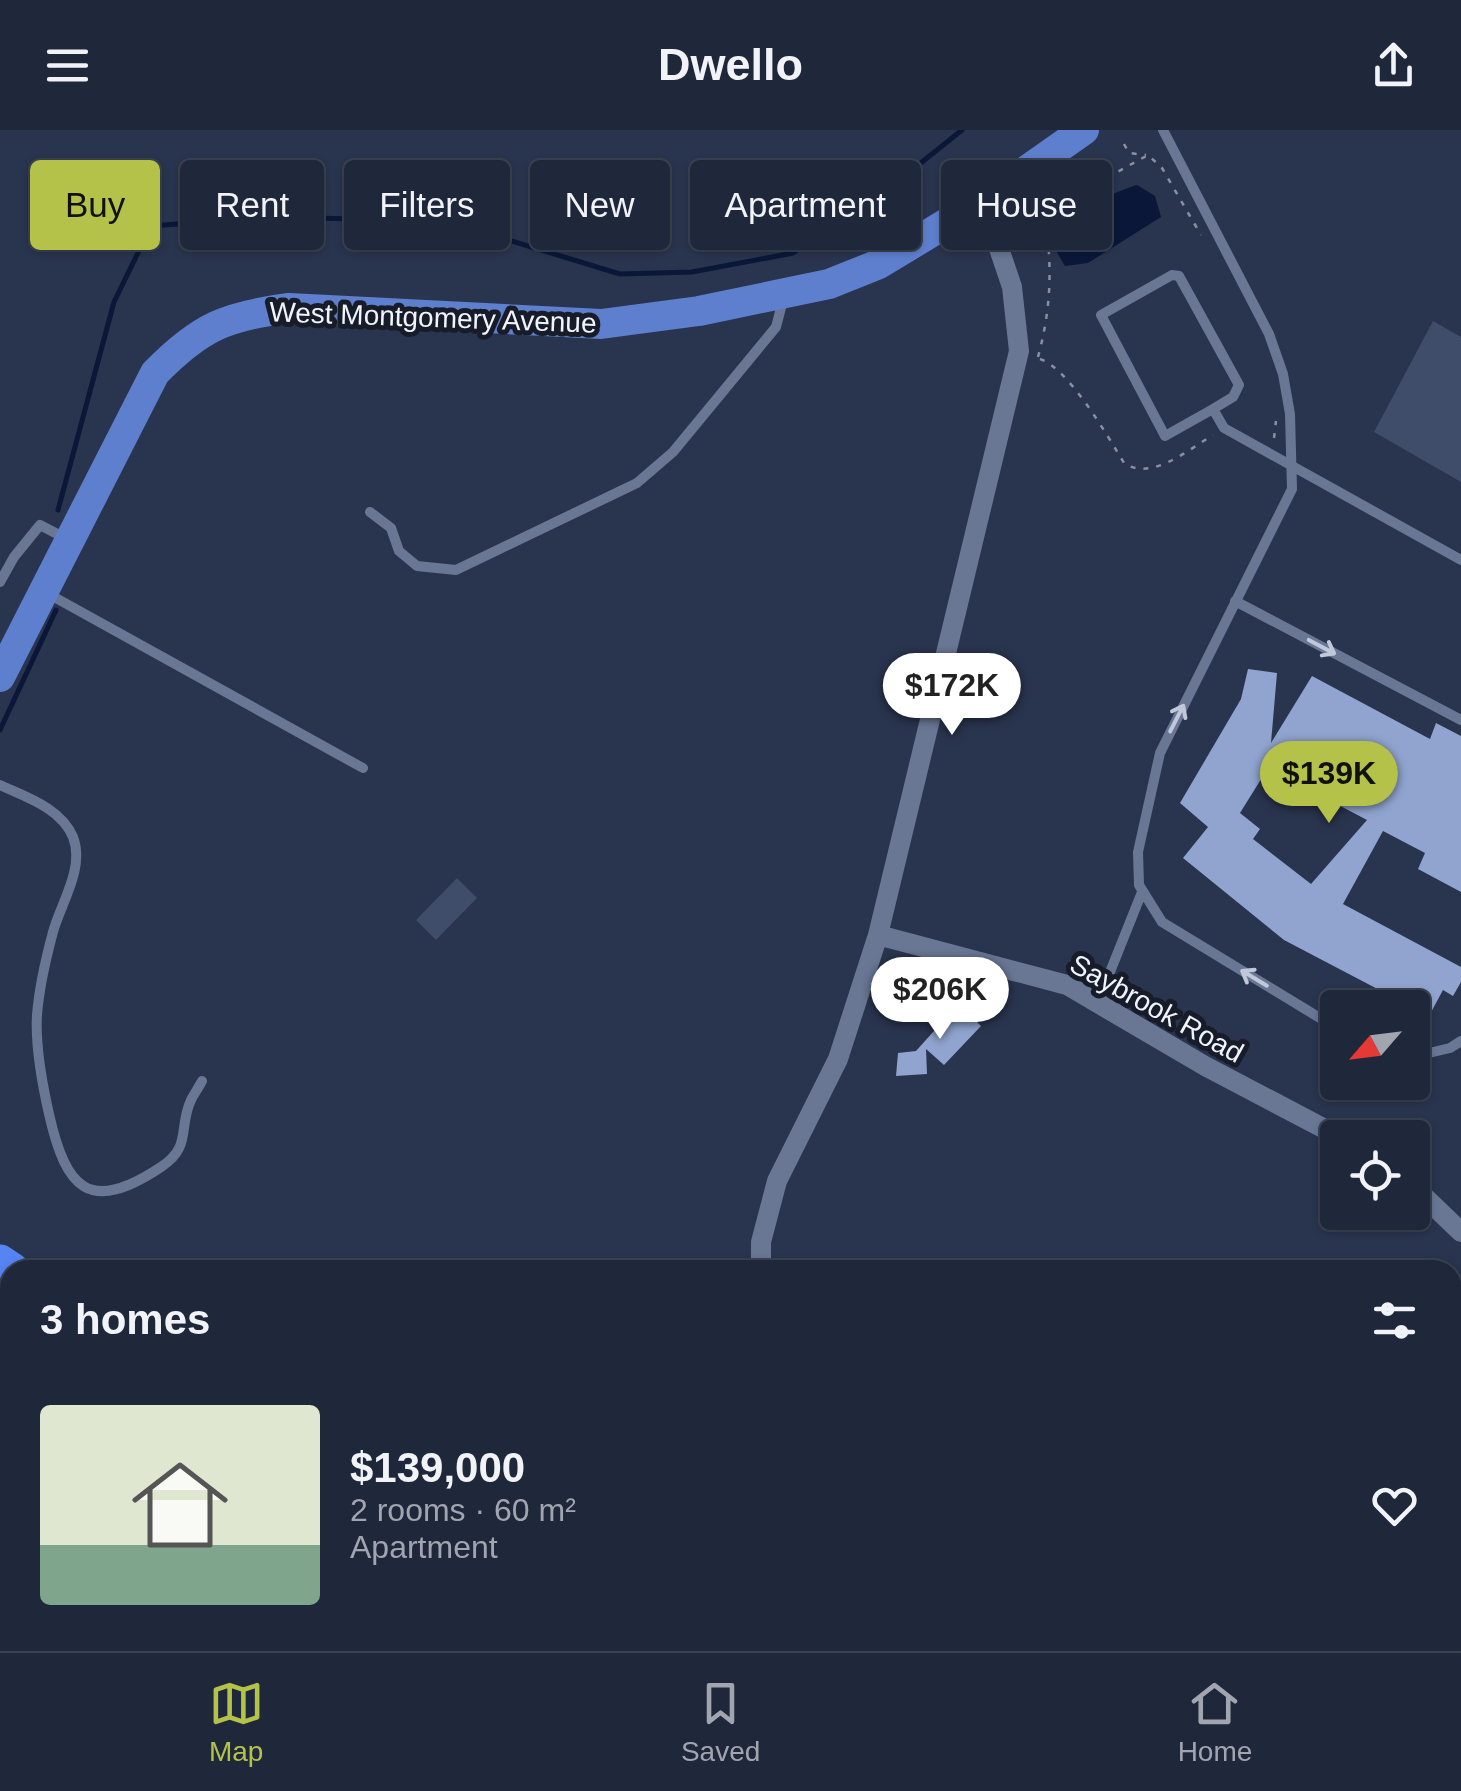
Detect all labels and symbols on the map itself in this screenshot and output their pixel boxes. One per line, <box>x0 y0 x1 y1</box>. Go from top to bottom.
street label: West Montgomery Avenue <box>269 296 597 339</box>
one-way arrow <box>1306 638 1336 657</box>
pin: $172K <box>882 653 1022 738</box>
one-way arrow <box>1168 704 1187 733</box>
pin: $139K <box>1259 741 1399 826</box>
street label: Saybrook Road <box>1065 948 1249 1069</box>
pin: $206K <box>870 957 1010 1042</box>
one-way arrow <box>1240 968 1269 988</box>
north arrow <box>1320 990 1430 1100</box>

